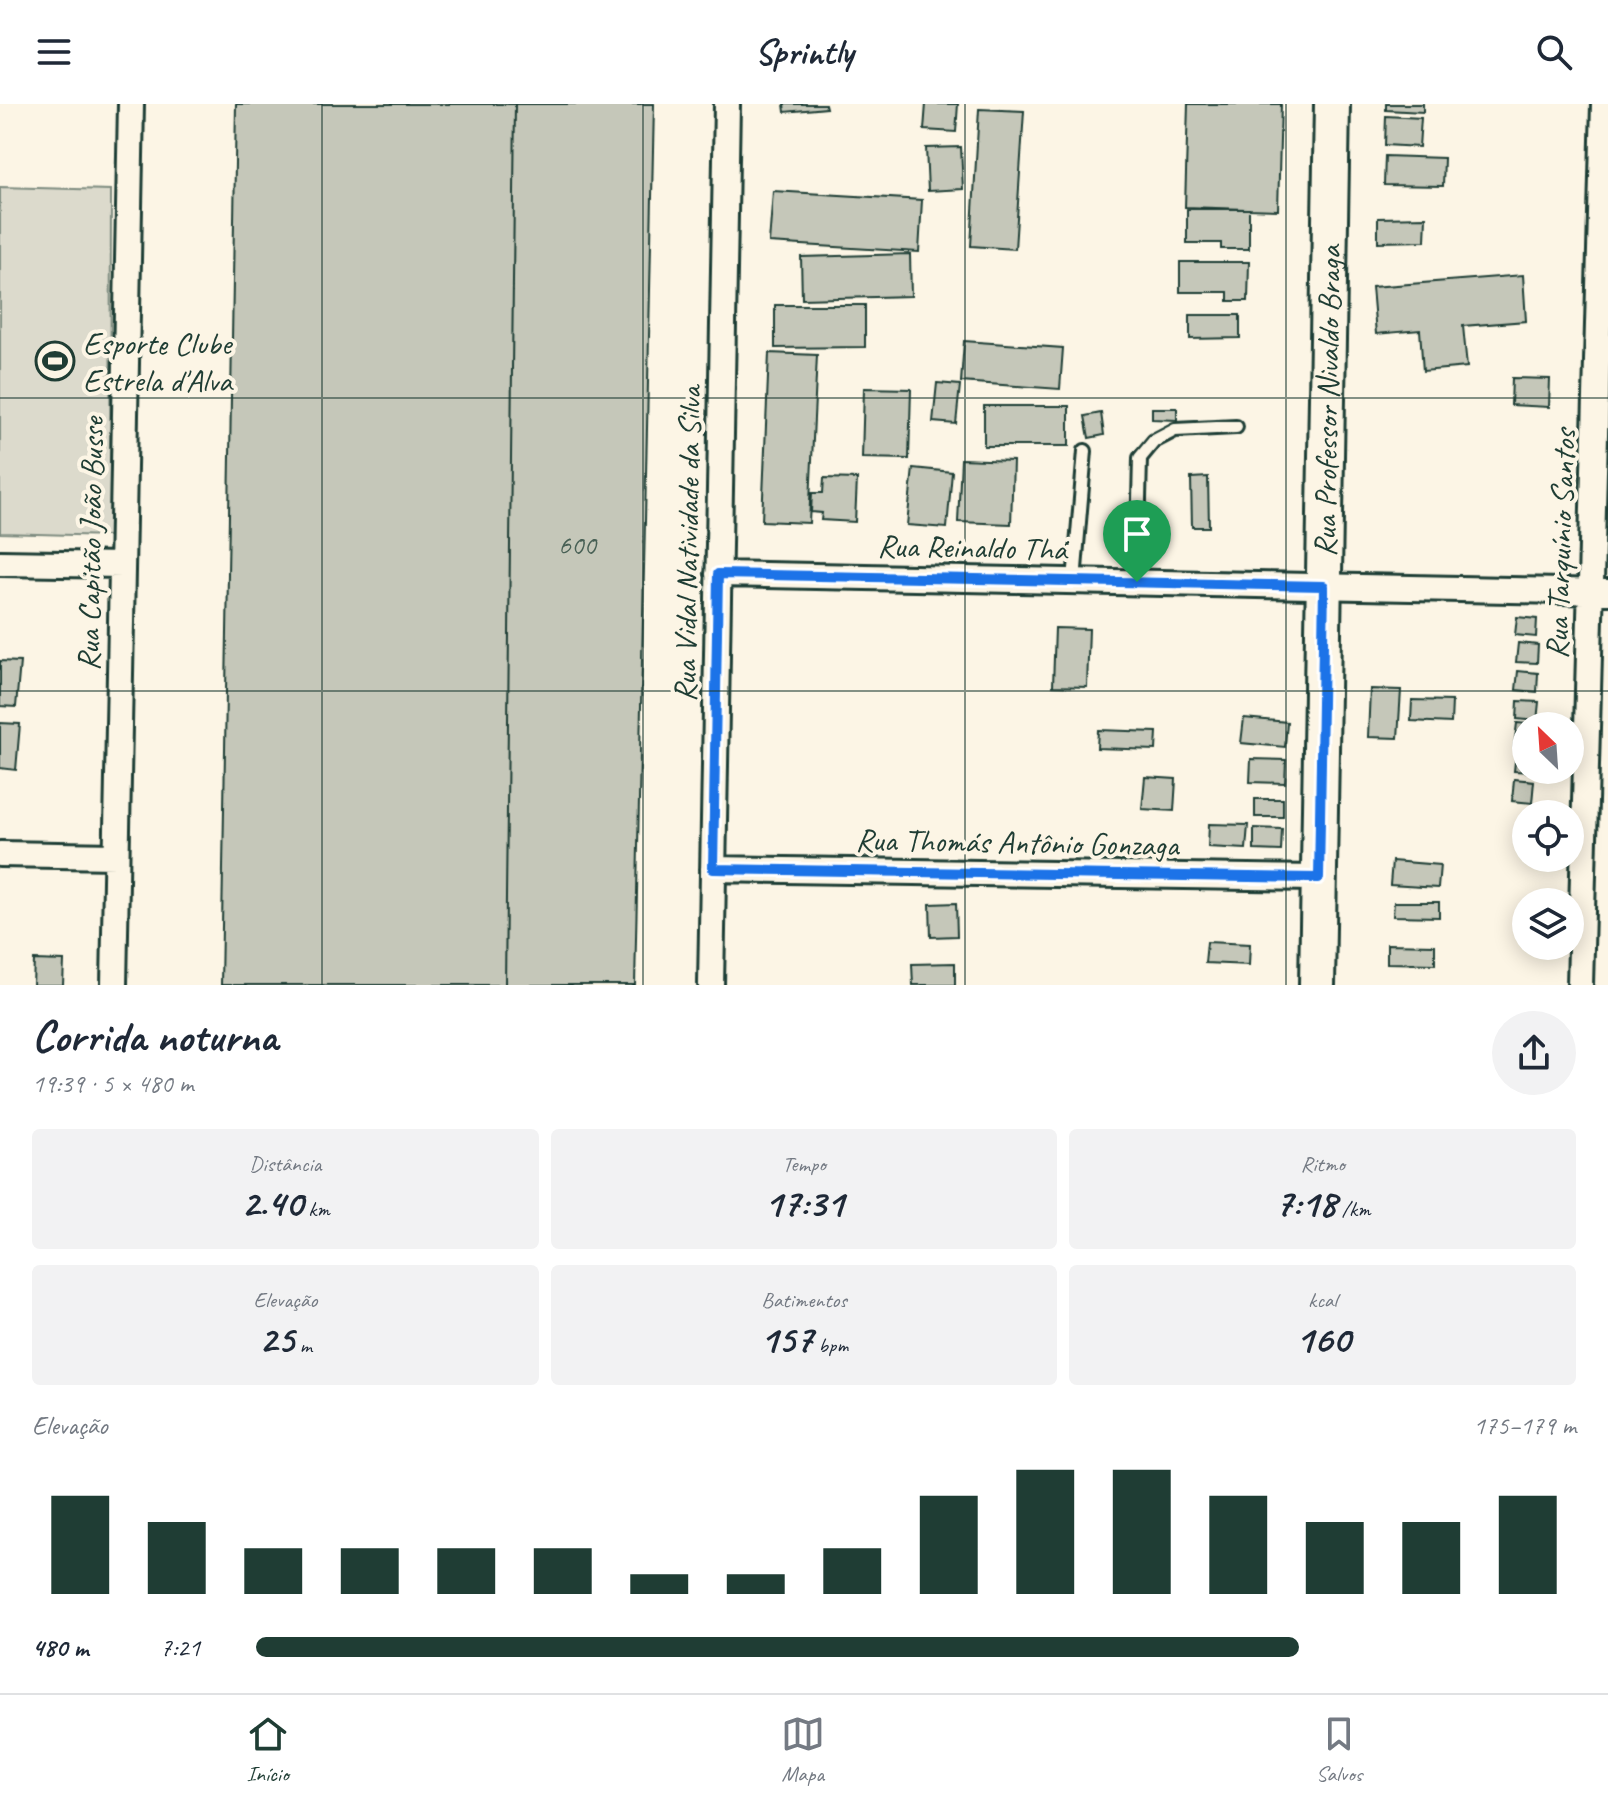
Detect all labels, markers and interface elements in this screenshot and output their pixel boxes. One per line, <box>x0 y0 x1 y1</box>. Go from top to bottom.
text: Sprintly <box>755 29 853 75</box>
icon: menu <box>32 30 76 74</box>
icon: search <box>1532 30 1576 74</box>
street label: Rua Professor Nivaldo Braga <box>1304 243 1351 557</box>
place label: Esporte Clube Estrela d'Alva <box>83 323 234 401</box>
sports icon: Esporte Clube Estrela d'Alva <box>34 340 76 382</box>
street label: Rua Vidal Natividade da Silva <box>664 383 711 702</box>
street label: Rua Capitão João Busse <box>68 414 113 671</box>
street label: Rua Tarquínio Santos <box>1536 425 1585 660</box>
pin <box>1103 500 1171 582</box>
icon: arrive <box>1115 512 1159 556</box>
street label: Rua Reinaldo Thá <box>877 525 1070 570</box>
house number: 600 <box>558 527 598 562</box>
north arrow <box>1512 712 1584 784</box>
map controls <box>1512 712 1584 960</box>
button: locate <box>1512 800 1584 872</box>
street label: Rua Thomás Antônio Gonzaga <box>855 819 1181 866</box>
button: layers <box>1512 888 1584 960</box>
text: Corrida noturna <box>32 1009 277 1064</box>
button: share <box>1492 1011 1576 1095</box>
text: 19:39 · 5 × 480 m <box>32 1067 193 1100</box>
text: Distância <box>249 1150 321 1178</box>
text: Tempo <box>782 1150 826 1178</box>
text: Ritmo <box>1300 1150 1345 1178</box>
text: 2.40 <box>241 1178 303 1228</box>
text: 17:31 <box>764 1178 844 1228</box>
text: 7:18 <box>1275 1178 1337 1228</box>
text: km <box>303 1195 330 1223</box>
text: /km <box>1337 1195 1371 1223</box>
text: Elevação <box>253 1286 317 1314</box>
text: Batimentos <box>761 1286 847 1314</box>
text: kcal <box>1308 1286 1337 1314</box>
text: 25 <box>259 1314 294 1364</box>
text: 157 <box>760 1314 813 1364</box>
text: 160 <box>1295 1314 1350 1364</box>
text: m <box>294 1331 312 1359</box>
text: bpm <box>813 1331 848 1359</box>
text: Elevação <box>32 1409 107 1442</box>
text: 175–179 m <box>1473 1409 1576 1442</box>
text: 480 m <box>32 1631 88 1664</box>
text: 7:21 <box>160 1631 200 1664</box>
tab: Início <box>246 1712 290 1788</box>
tab: Mapa <box>781 1712 825 1788</box>
tab: Salvos <box>1316 1712 1362 1788</box>

